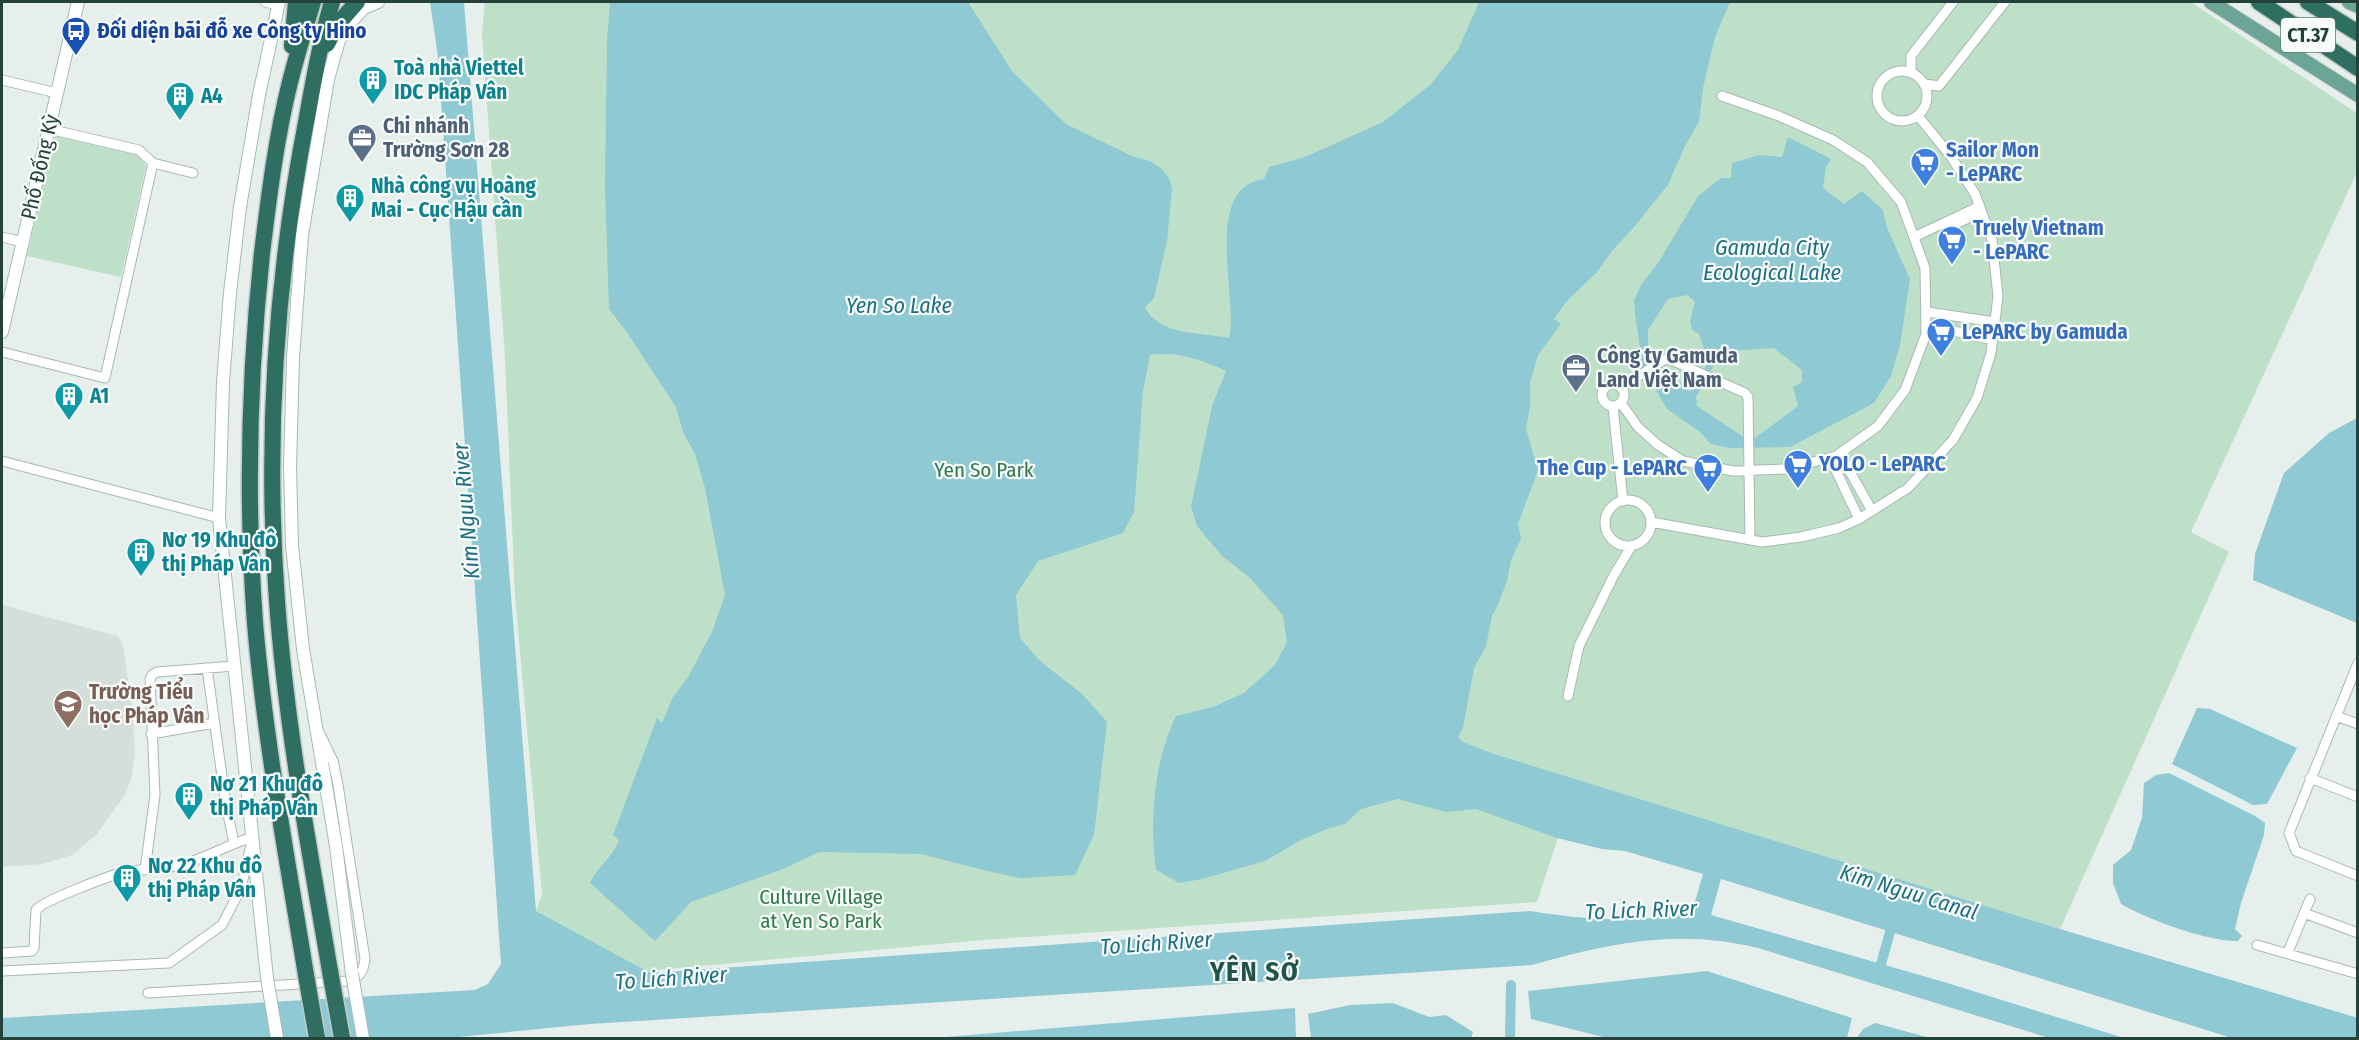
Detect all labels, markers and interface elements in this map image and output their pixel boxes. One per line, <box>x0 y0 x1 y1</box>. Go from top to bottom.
bus stop icon: Đối diện bãi đỗ xe Công ty Hino <box>60 15 92 57</box>
place label: Đối diện bãi đỗ xe Công ty Hino <box>97 16 367 44</box>
road number: CT.37 <box>2281 18 2335 52</box>
place label: Toà nhà Viettel IDC Pháp Vân <box>394 55 524 105</box>
building icon: Toà nhà Viettel IDC Pháp Vân <box>357 64 389 106</box>
building icon: A4 <box>164 80 196 122</box>
place label: A4 <box>200 83 223 109</box>
street label: Phố Đống Kỳ <box>15 111 65 222</box>
place label: Chi nhánh Trường Sơn 28 <box>383 113 509 163</box>
office icon: Chi nhánh Trường Sơn 28 <box>346 122 378 164</box>
place label: Sailor Mon - LePARC <box>1946 137 2039 187</box>
supermarket icon: Sailor Mon - LePARC <box>1909 146 1941 188</box>
place label: Nhà công vụ Hoàng Mai - Cục Hậu cần <box>371 173 536 223</box>
building icon: Nhà công vụ Hoàng Mai - Cục Hậu cần <box>334 182 366 224</box>
place label: Truely Vietnam - LePARC <box>1973 215 2104 265</box>
supermarket icon: Truely Vietnam - LePARC <box>1936 224 1968 266</box>
water label: Gamuda City Ecological Lake <box>1703 234 1841 286</box>
water label: Yen So Lake <box>846 292 952 319</box>
supermarket icon: LePARC by Gamuda <box>1925 316 1957 358</box>
place label: LePARC by Gamuda <box>1962 319 2128 345</box>
place label: Công ty Gamuda Land Việt Nam <box>1597 343 1738 393</box>
office icon: Công ty Gamuda Land Việt Nam <box>1560 352 1592 394</box>
building icon: A1 <box>53 380 85 422</box>
place label: A1 <box>89 383 109 409</box>
water label: Kim Nguu River <box>446 440 485 580</box>
supermarket icon: YOLO - LePARC <box>1782 448 1814 490</box>
place label: YOLO - LePARC <box>1818 451 1946 477</box>
supermarket icon: The Cup - LePARC <box>1692 452 1724 494</box>
place label: The Cup - LePARC <box>1537 455 1687 481</box>
park label: Yen So Park <box>934 457 1034 483</box>
place label: Nơ 19 Khu đô thị Pháp Vân <box>162 527 276 577</box>
building icon: Nơ 19 Khu đô thị Pháp Vân <box>125 536 157 578</box>
place label: Trường Tiểu học Pháp Vân <box>89 677 205 729</box>
school or university icon: Trường Tiểu học Pháp Vân <box>52 688 84 730</box>
place label: Nơ 21 Khu đô thị Pháp Vân <box>210 771 323 821</box>
building icon: Nơ 21 Khu đô thị Pháp Vân <box>173 780 205 822</box>
place label: Nơ 22 Khu đô thị Pháp Vân <box>148 853 262 903</box>
water label: Kim Nguu Canal <box>1837 858 1981 926</box>
building icon: Nơ 22 Khu đô thị Pháp Vân <box>111 862 143 904</box>
park label: Culture Village at Yen So Park <box>759 884 883 934</box>
water label: To Lich River <box>1585 895 1699 925</box>
water label: To Lich River <box>1099 926 1214 960</box>
district label: YÊN SỞ <box>1209 953 1300 988</box>
water label: To Lich River <box>614 961 729 995</box>

